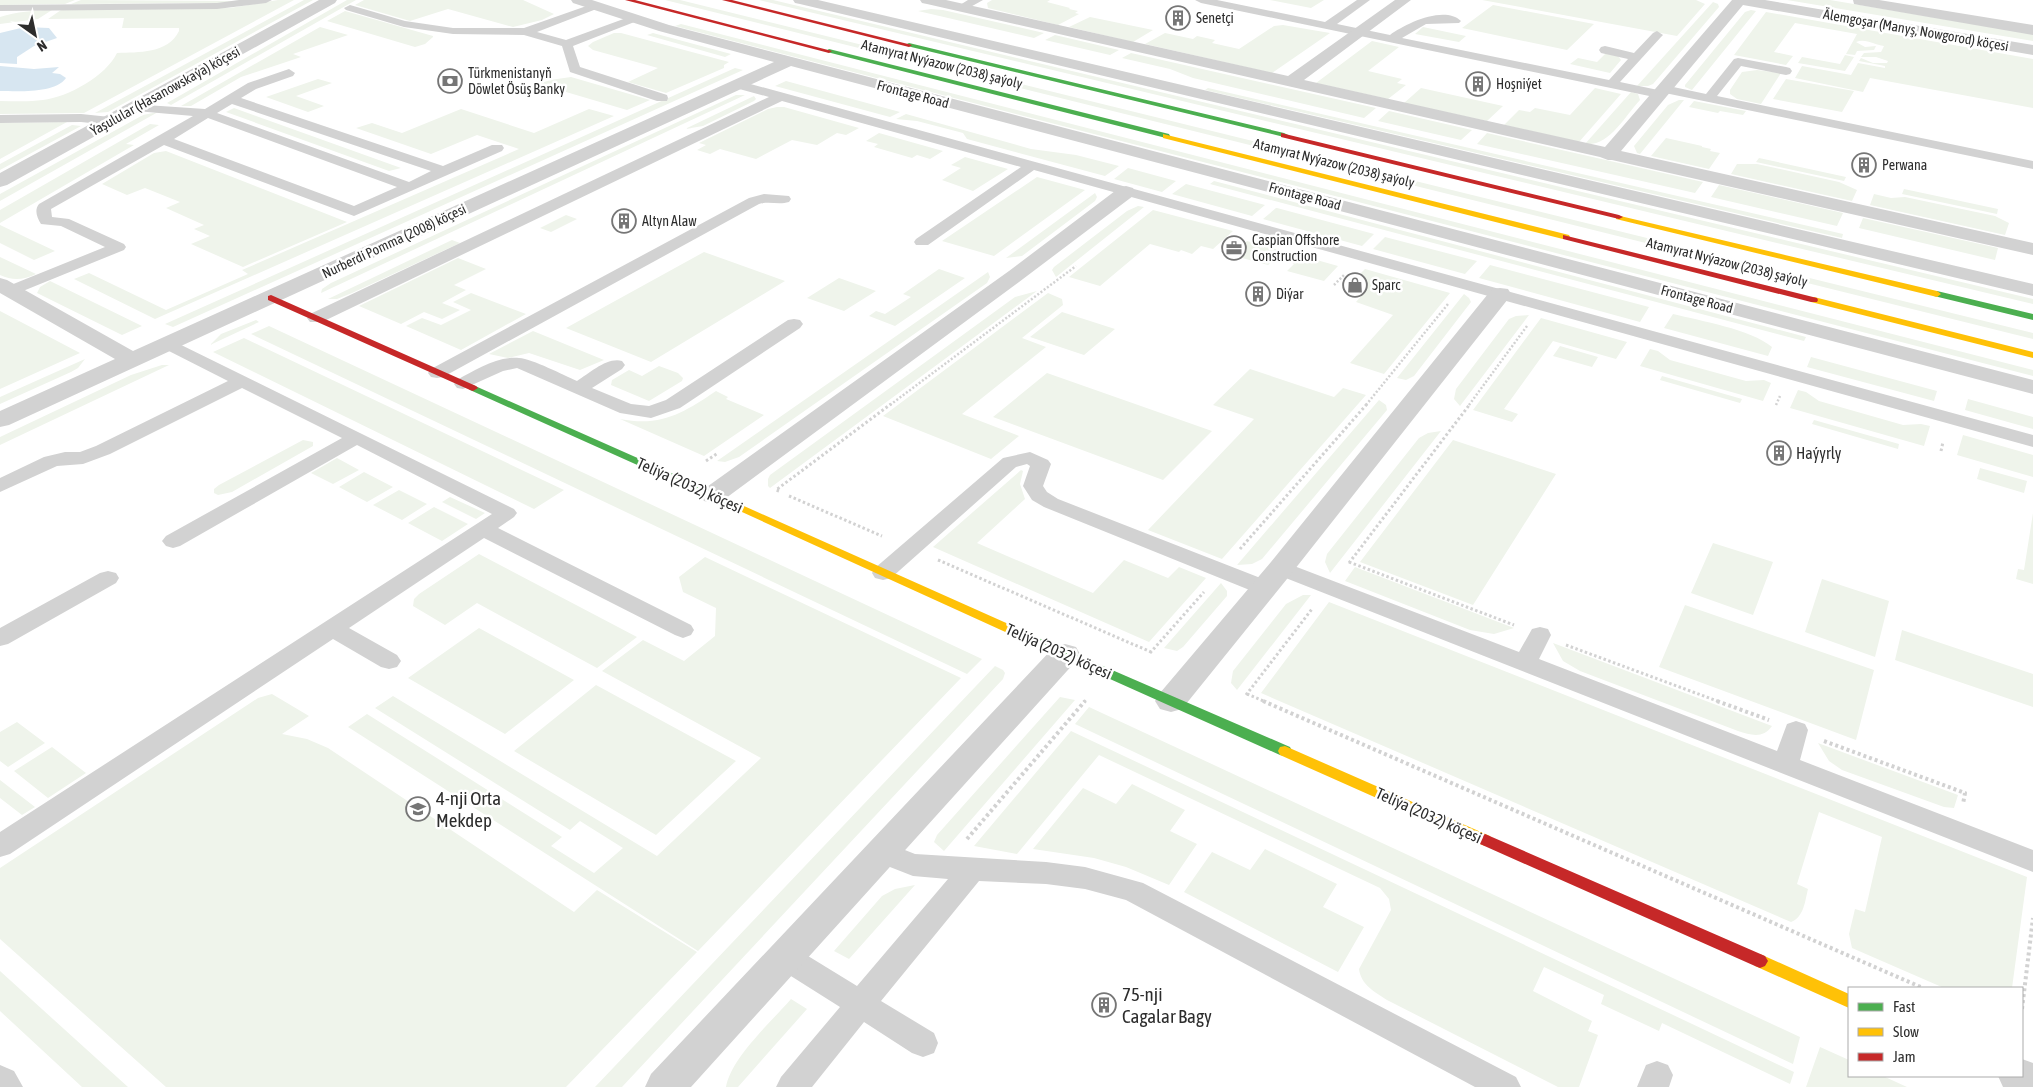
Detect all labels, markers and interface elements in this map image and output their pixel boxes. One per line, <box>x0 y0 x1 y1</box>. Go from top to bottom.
building icon: Senetçi <box>1165 5 1191 31</box>
street label: Älemgoşar (Manyş, Nowgorod) köçesi <box>1822 6 2010 54</box>
north arrow <box>10 10 60 60</box>
place label: Senetçi <box>1196 10 1234 26</box>
street label: Atamyrat Nyýazow (2038) şaýoly <box>860 36 1024 92</box>
text: N <box>34 37 50 55</box>
street label: Ýaşulular (Hasanowskaýa) köçesi <box>87 43 243 139</box>
place label: Türkmenistanyň Döwlet Ösüş Banky <box>468 65 565 97</box>
bank icon: Türkmenistanyň Döwlet Ösüş Banky <box>437 68 463 94</box>
building icon: Hoşniýet <box>1465 71 1491 97</box>
place label: Hoşniýet <box>1496 76 1542 92</box>
street label: Frontage Road <box>875 77 951 111</box>
street label: Atamyrat Nyýazow (2038) şaýoly <box>1252 135 1416 191</box>
building icon: Perwana <box>1851 152 1877 178</box>
place label: Perwana <box>1882 157 1927 173</box>
street label: Frontage Road <box>1267 179 1343 213</box>
street label: Nurberdi Pomma (2008) köçesi <box>319 201 469 281</box>
building icon: Altyn Alaw <box>611 208 637 234</box>
place label: Altyn Alaw <box>642 213 697 229</box>
place label: Caspian Offshore Construction <box>1252 232 1339 264</box>
street label: Atamyrat Nyýazow (2038) şaýoly <box>1645 234 1809 290</box>
office icon: Caspian Offshore Construction <box>1221 235 1247 261</box>
shop icon: Sparc <box>1342 272 1368 298</box>
place label: Sparc <box>1372 277 1401 293</box>
building icon: Diýar <box>1245 281 1271 307</box>
street label: Frontage Road <box>1659 282 1735 316</box>
place label: Diýar <box>1276 286 1304 302</box>
building icon: Haýyrly <box>1766 440 1792 466</box>
place label: Haýyrly <box>1796 444 1842 463</box>
street label: Teliýa (2032) köçesi <box>634 454 746 517</box>
street label: Teliýa (2032) köçesi <box>1003 620 1115 683</box>
street label: Teliýa (2032) köçesi <box>1373 784 1485 847</box>
place label: 4-nji Orta Mekdep <box>436 787 501 831</box>
school or university icon: 4-nji Orta Mekdep <box>405 796 431 822</box>
place label: 75-nji Cagalar Bagy <box>1122 983 1212 1027</box>
legend <box>1848 987 2023 1077</box>
building icon: 75-nji Cagalar Bagy <box>1091 992 1117 1018</box>
text: Fast <box>1893 998 1915 1015</box>
text: Slow <box>1893 1023 1919 1040</box>
text: Jam <box>1893 1048 1916 1065</box>

